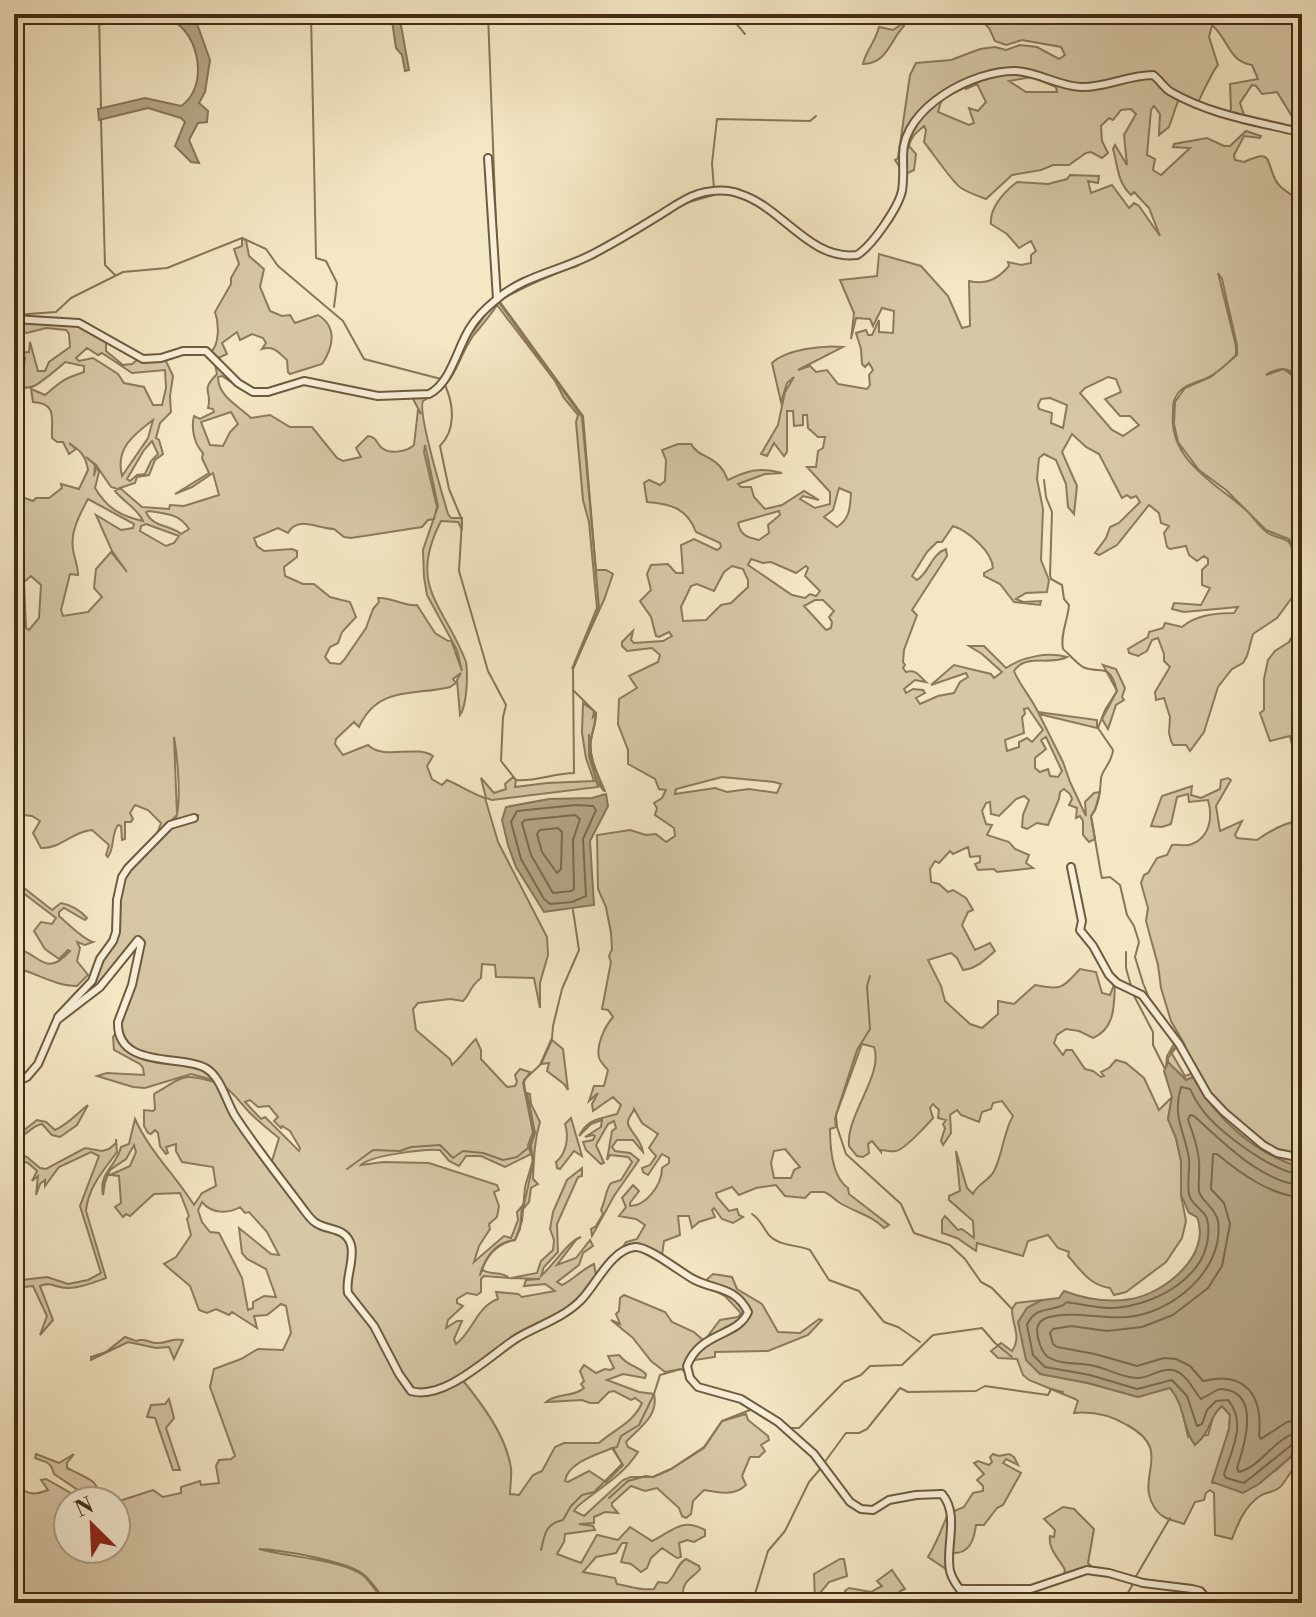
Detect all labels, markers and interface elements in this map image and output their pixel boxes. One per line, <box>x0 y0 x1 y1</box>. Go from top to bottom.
north arrow <box>52 1485 132 1565</box>
text: N <box>71 1492 98 1524</box>

